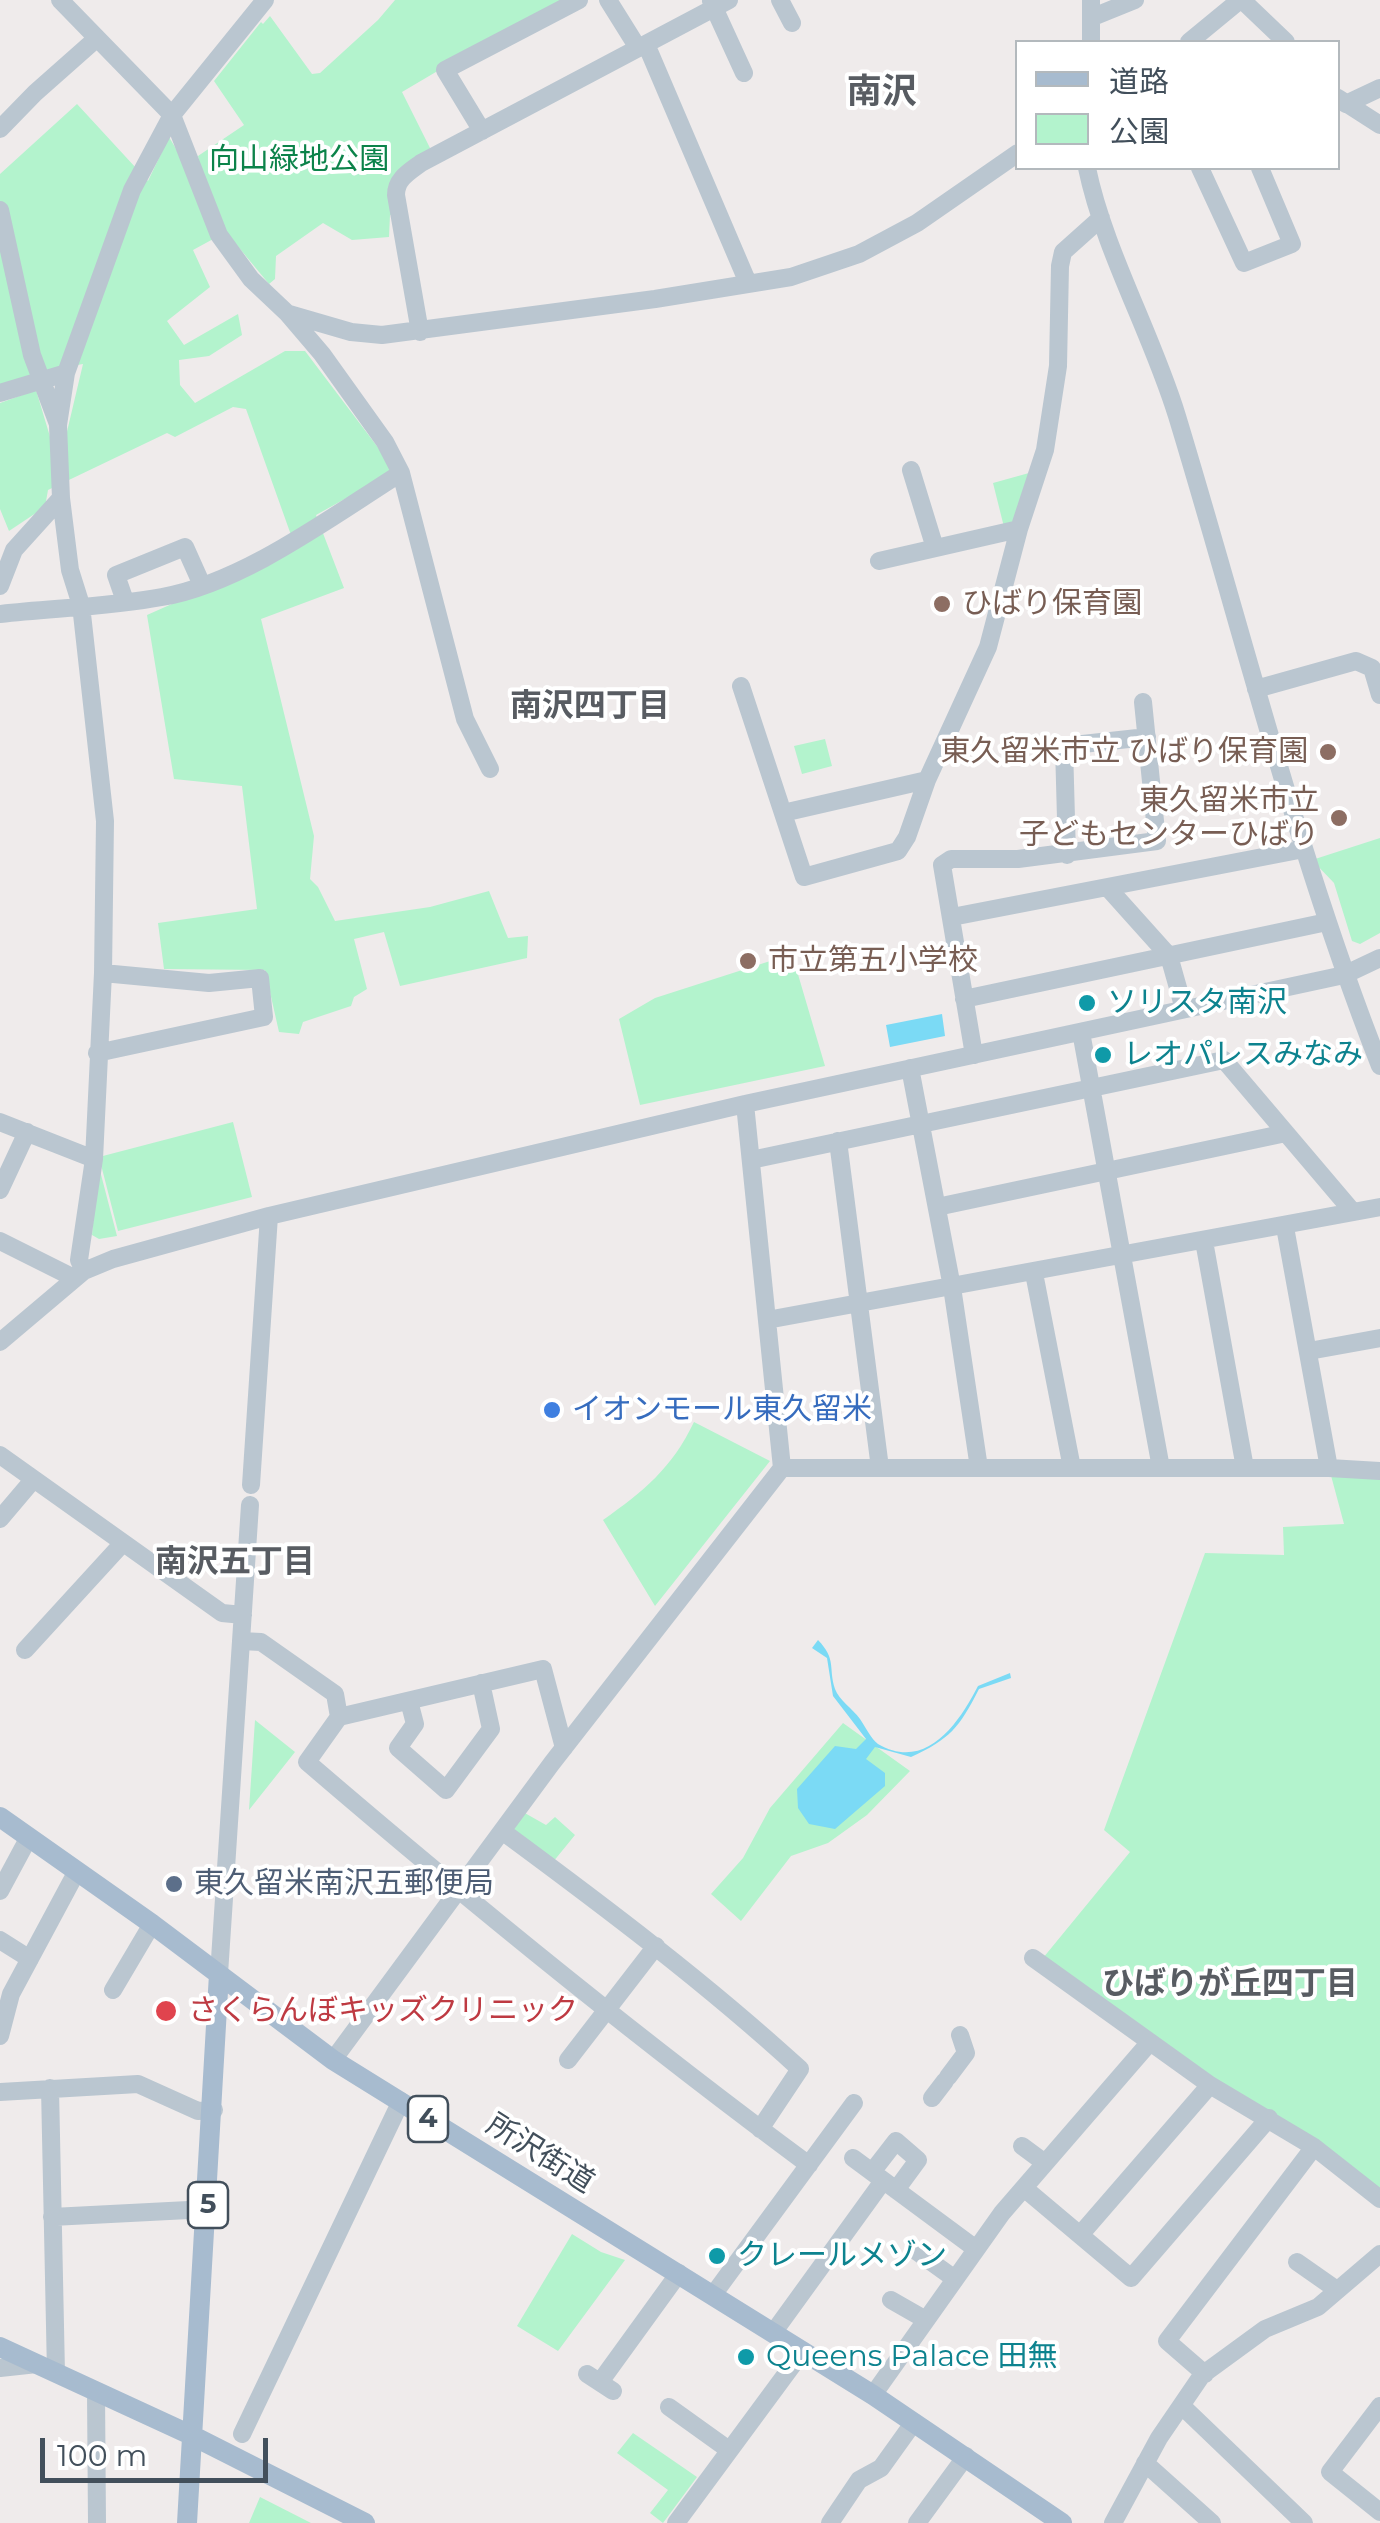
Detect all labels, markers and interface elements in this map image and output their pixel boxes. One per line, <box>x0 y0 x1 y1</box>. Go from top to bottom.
legend <box>1015 40 1340 170</box>
text: 道路 <box>1109 63 1169 100</box>
district label: 南沢 <box>847 72 917 114</box>
text: 公園 <box>1109 113 1169 150</box>
park label: 向山緑地公園 <box>209 142 389 178</box>
place label: ひばり保育園 <box>962 586 1142 622</box>
marker: ひばり保育園 <box>931 593 953 615</box>
district label: 南沢四丁目 <box>510 688 670 726</box>
place label: 東久留米市立 ひばり保育園 <box>940 734 1308 770</box>
marker: 東久留米市立 ひばり保育園 <box>1317 741 1339 763</box>
place label: 東久留米市立 子どもセンターひばり <box>1019 783 1319 854</box>
marker: 東久留米市立 子どもセンターひばり <box>1328 807 1350 829</box>
place label: 市立第五小学校 <box>768 943 978 979</box>
marker: 市立第五小学校 <box>737 950 759 972</box>
place label: ソリスタ南沢 <box>1107 985 1287 1021</box>
marker: ソリスタ南沢 <box>1076 992 1098 1014</box>
place label: レオパレスみなみ <box>1123 1037 1363 1073</box>
marker: レオパレスみなみ <box>1092 1044 1114 1066</box>
place label: イオンモール東久留米 <box>572 1392 872 1428</box>
marker: イオンモール東久留米 <box>541 1399 563 1421</box>
district label: 南沢五丁目 <box>155 1544 315 1582</box>
place label: 東久留米南沢五郵便局 <box>194 1866 494 1902</box>
marker: 東久留米南沢五郵便局 <box>163 1873 185 1895</box>
district label: ひばりが丘四丁目 <box>1102 1966 1358 2004</box>
place label: さくらんぼキッズクリニック <box>188 1993 578 2029</box>
marker: さくらんぼキッズクリニック <box>153 1998 179 2024</box>
road number: 4 <box>408 2096 448 2142</box>
street label: 所沢街道 <box>480 2107 600 2201</box>
road number: 5 <box>188 2182 228 2228</box>
place label: クレールメゾン <box>737 2238 947 2274</box>
marker: クレールメゾン <box>706 2245 728 2267</box>
place label: Queens Palace 田無 <box>766 2339 1058 2375</box>
marker: Queens Palace 田無 <box>735 2346 757 2368</box>
scale bar <box>45 2418 272 2480</box>
text: 100 m <box>57 2437 147 2474</box>

